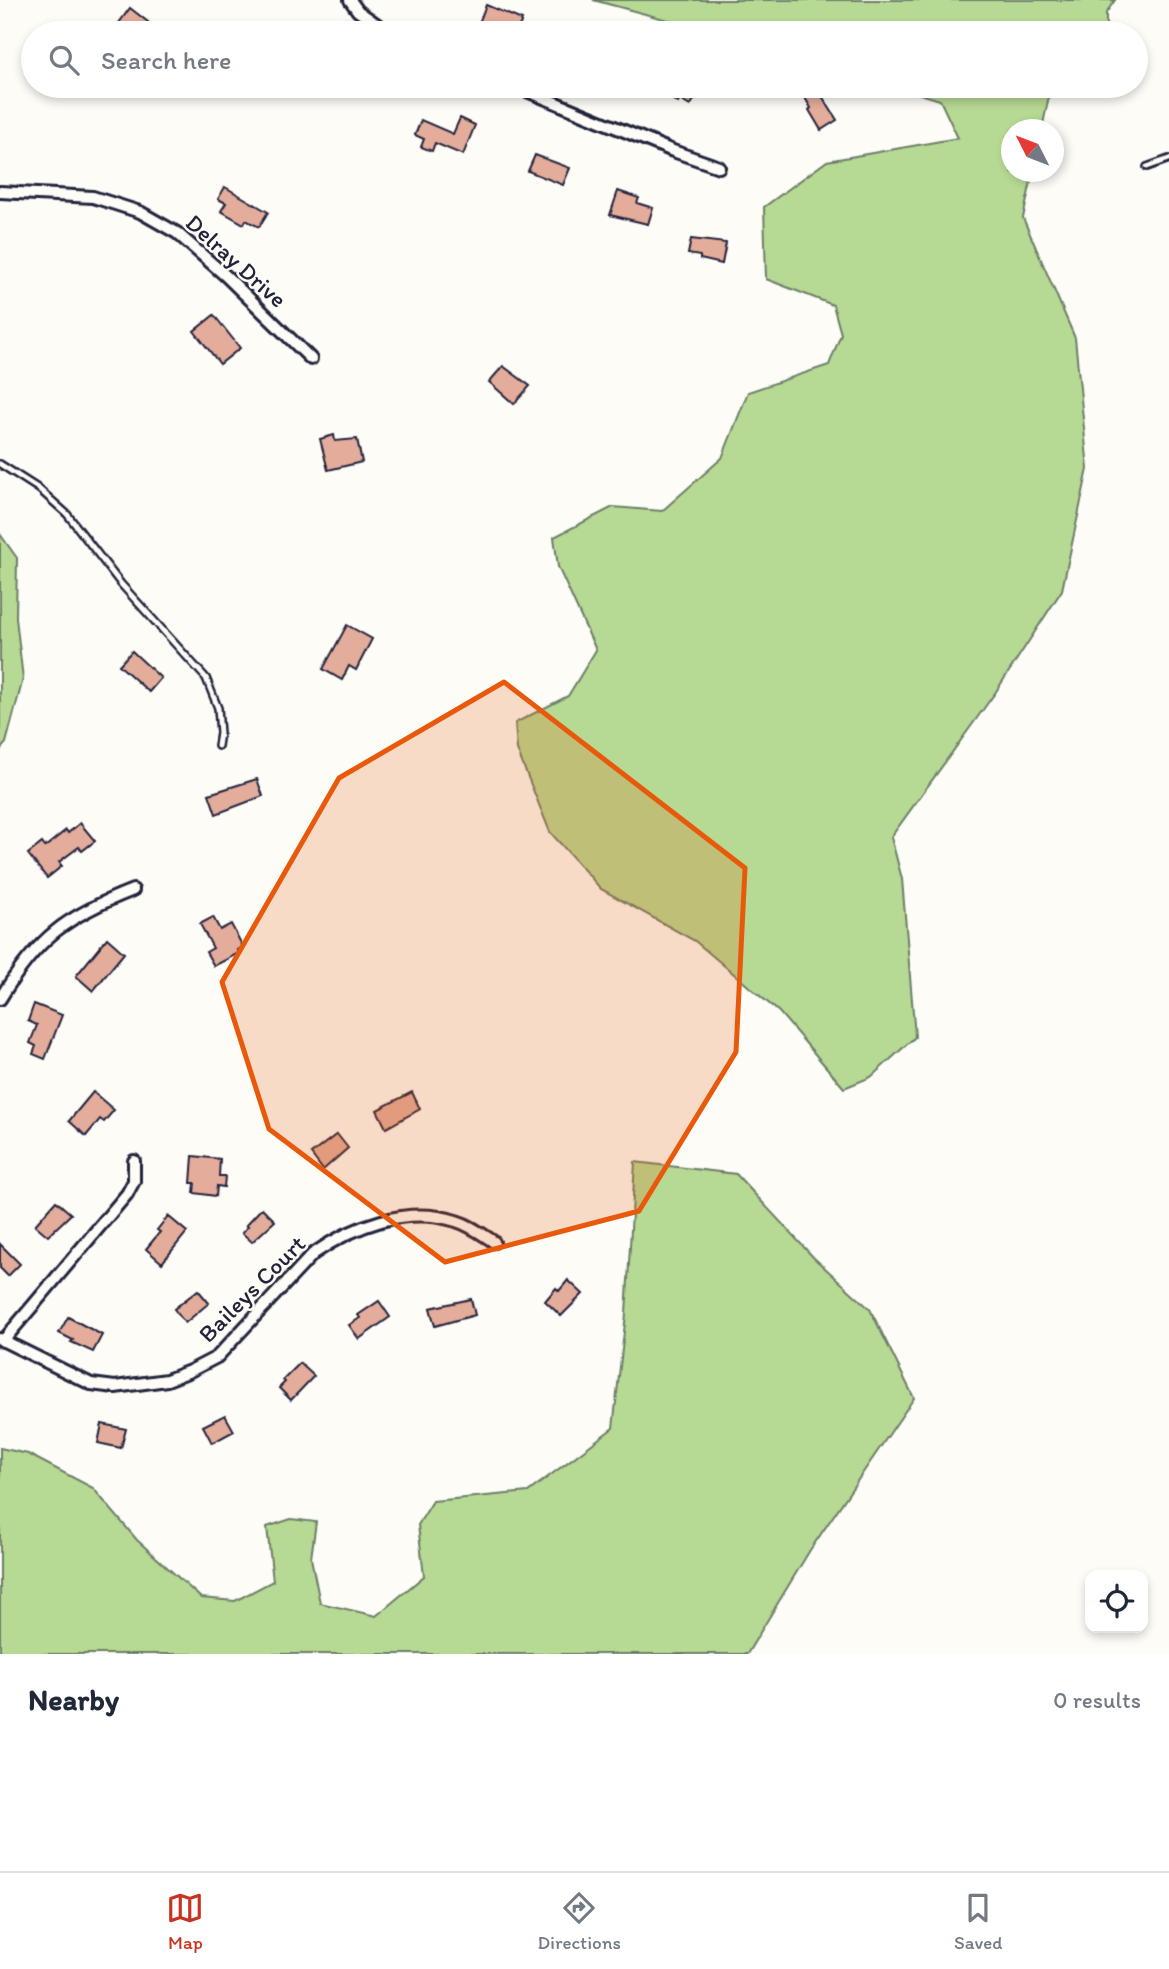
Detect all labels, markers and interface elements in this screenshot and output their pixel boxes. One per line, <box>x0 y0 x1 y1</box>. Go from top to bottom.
search box <box>21 21 1148 98</box>
icon: search <box>45 41 83 79</box>
text: Search here <box>101 44 231 76</box>
north arrow <box>1001 119 1064 182</box>
street label: Delray Drive <box>180 208 293 313</box>
street label: Baileys Court <box>192 1229 311 1348</box>
map controls <box>1085 1570 1148 1633</box>
button: locate <box>1085 1570 1148 1633</box>
text: Nearby <box>28 1681 119 1718</box>
text: 0 results <box>1053 1686 1141 1714</box>
tab: Map <box>166 1889 204 1954</box>
tab: Directions <box>537 1889 621 1954</box>
tab: Saved <box>954 1889 1002 1954</box>

